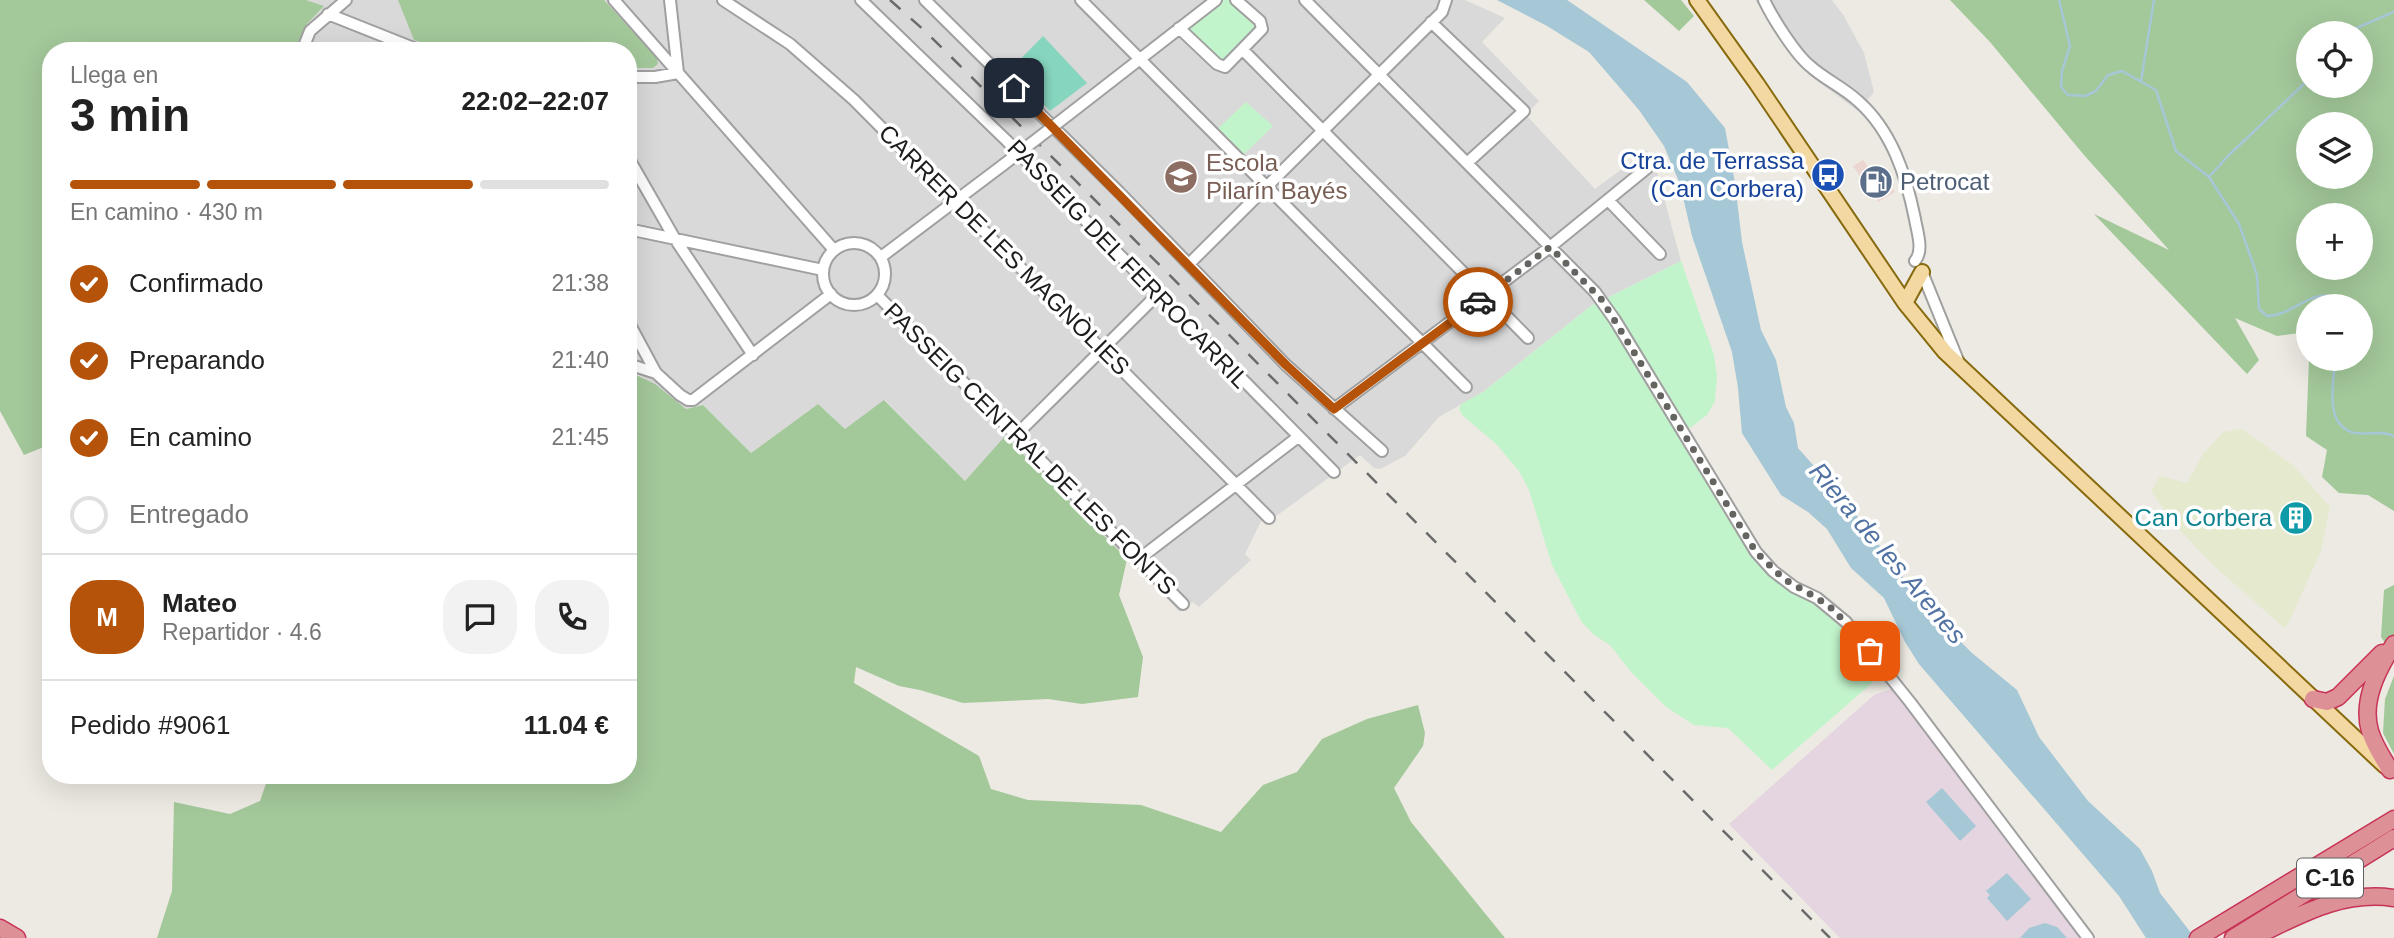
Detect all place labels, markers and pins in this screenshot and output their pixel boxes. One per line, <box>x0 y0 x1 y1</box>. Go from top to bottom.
pin <box>984 58 1044 118</box>
place label: Ctra. de Terrassa (Can Corbera) <box>1620 147 1805 202</box>
place label: Escola Pilarín Bayés <box>1206 149 1347 204</box>
bus stop icon: Ctra. de Terrassa (Can Corbera) <box>1809 156 1847 194</box>
school or university icon: Escola Pilarín Bayés <box>1162 158 1200 196</box>
fuel station icon: Petrocat <box>1857 163 1895 201</box>
place label: Petrocat <box>1900 168 1990 195</box>
building icon: Can Corbera <box>2277 499 2315 537</box>
place label: Can Corbera <box>2135 504 2273 531</box>
pin <box>1840 621 1900 681</box>

